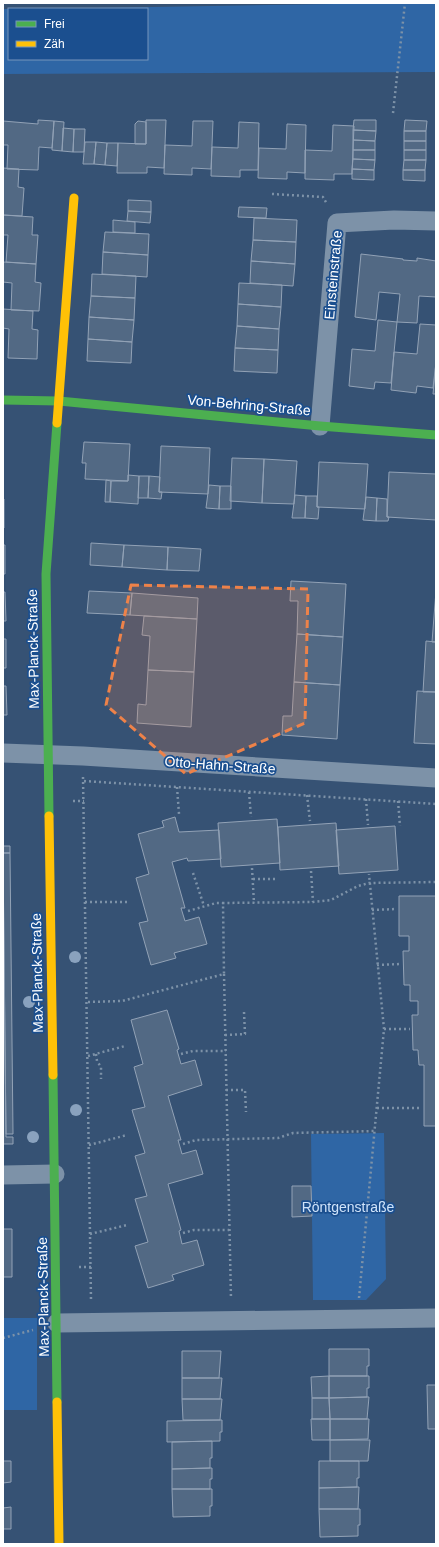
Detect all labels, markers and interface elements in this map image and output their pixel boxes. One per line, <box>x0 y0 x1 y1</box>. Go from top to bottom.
legend <box>8 8 148 60</box>
text: Frei <box>44 17 65 31</box>
text: Zäh <box>44 37 65 51</box>
street label: Einsteinstraße <box>321 230 345 320</box>
street label: Von-Behring-Straße <box>187 392 312 418</box>
street label: Max-Planck-Straße <box>24 589 42 709</box>
street label: Otto-Hahn-Straße <box>164 753 276 777</box>
street label: Max-Planck-Straße <box>28 913 46 1033</box>
park label: Röntgenstraße <box>302 1199 395 1215</box>
street label: Max-Planck-Straße <box>34 1237 52 1357</box>

